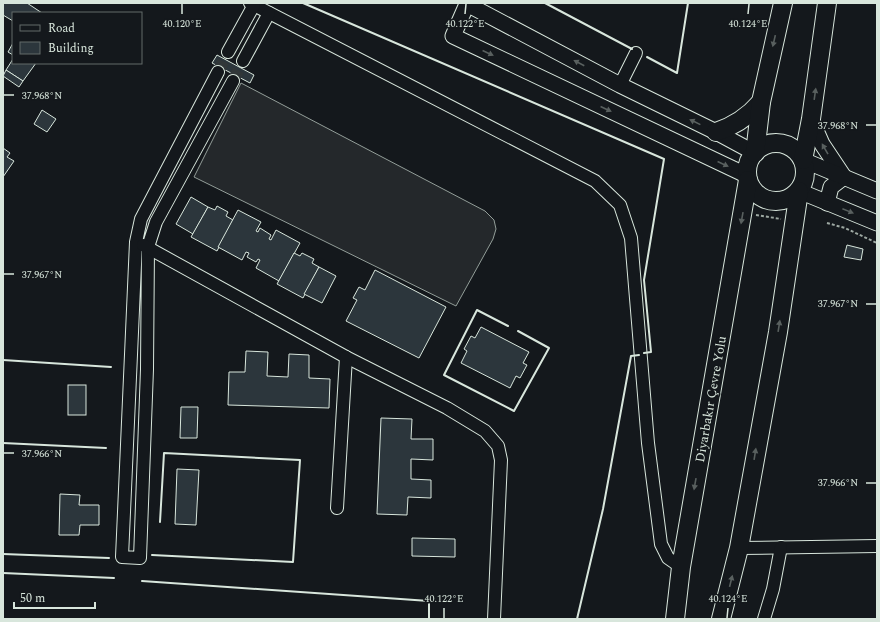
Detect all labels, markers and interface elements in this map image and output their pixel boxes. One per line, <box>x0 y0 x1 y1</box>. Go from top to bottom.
legend <box>12 12 142 64</box>
text: 40.120°E <box>162 16 202 32</box>
text: 40.122°E <box>445 16 485 32</box>
text: 40.124°E <box>728 16 768 32</box>
text: Road <box>48 19 75 38</box>
one-way arrow <box>771 35 777 47</box>
text: Building <box>48 39 94 58</box>
one-way arrow <box>483 50 494 56</box>
one-way arrow <box>573 60 585 67</box>
text: 37.968°N <box>22 88 62 104</box>
one-way arrow <box>811 88 818 101</box>
one-way arrow <box>600 106 611 112</box>
text: 37.968°N <box>818 118 858 134</box>
one-way arrow <box>690 119 701 125</box>
one-way arrow <box>822 143 829 155</box>
one-way arrow <box>718 161 729 167</box>
one-way arrow <box>842 209 854 215</box>
one-way arrow <box>739 212 745 225</box>
text: 37.967°N <box>22 267 62 283</box>
text: 37.967°N <box>818 296 858 312</box>
one-way arrow <box>776 320 782 332</box>
street label: Diyarbakır Çevre Yolu <box>690 334 732 464</box>
text: 37.966°N <box>22 446 62 462</box>
one-way arrow <box>752 448 758 460</box>
text: 37.966°N <box>818 475 858 491</box>
one-way arrow <box>692 478 698 490</box>
one-way arrow <box>728 575 734 587</box>
scale bar <box>14 584 95 610</box>
text: 50 m <box>20 589 45 608</box>
text: 40.122°E <box>424 591 464 607</box>
text: 40.124°E <box>708 591 748 607</box>

